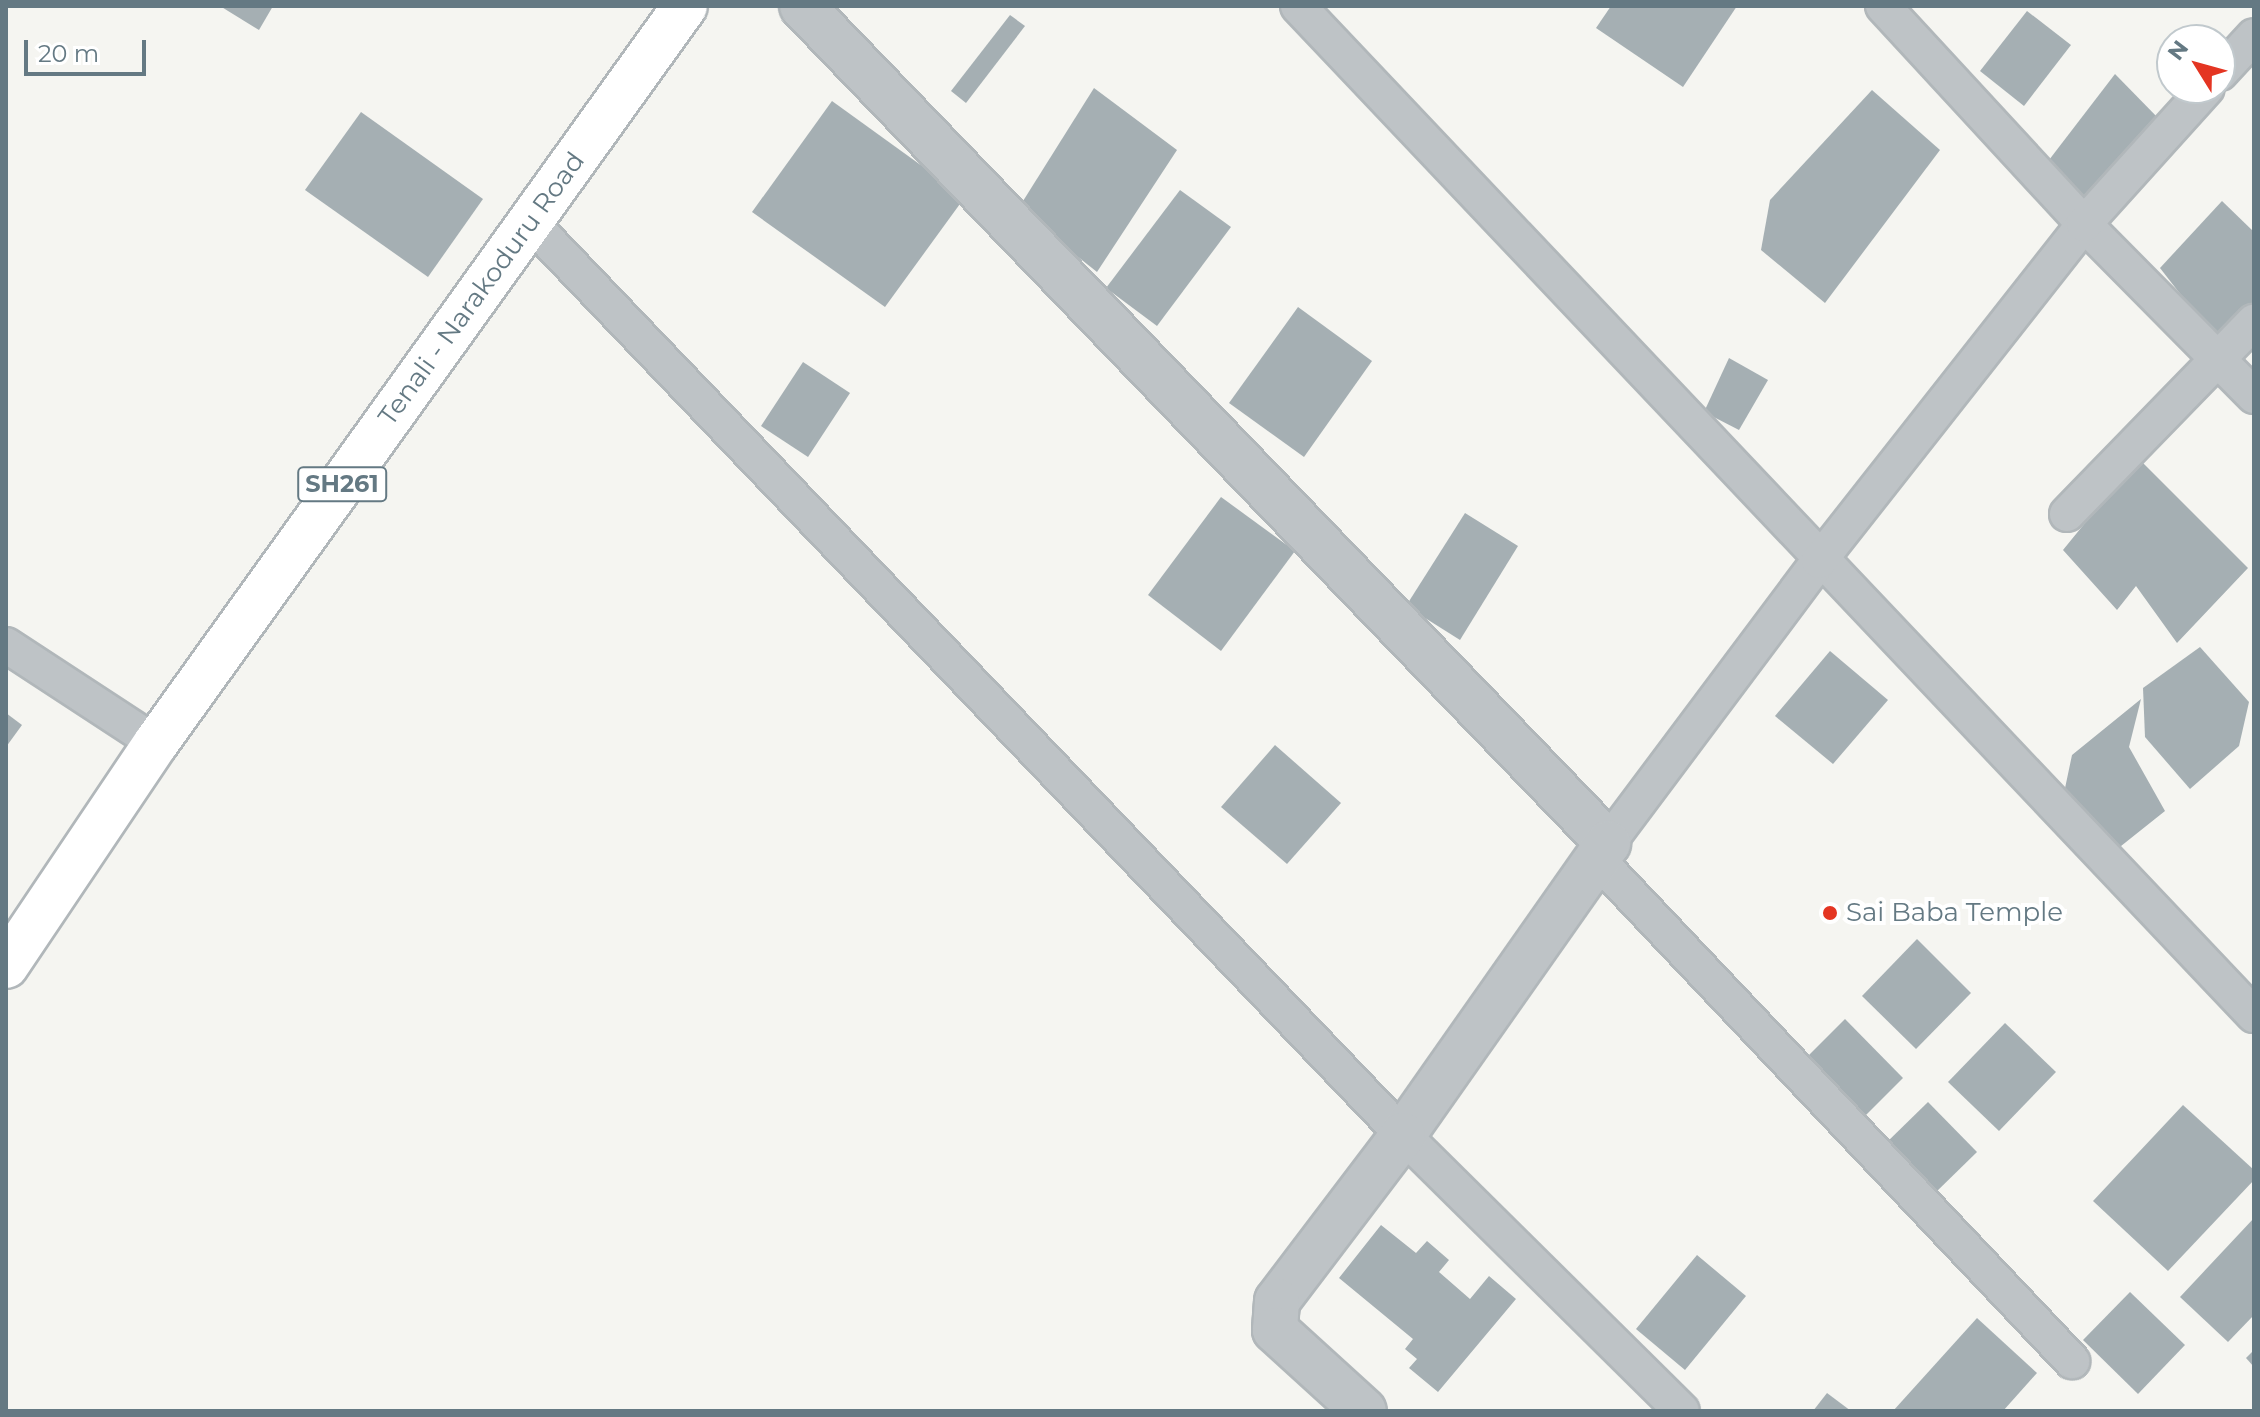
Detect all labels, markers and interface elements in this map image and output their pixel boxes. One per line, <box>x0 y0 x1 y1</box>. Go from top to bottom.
scale bar <box>28 24 150 74</box>
north arrow <box>2156 24 2236 104</box>
text: N <box>2162 35 2194 66</box>
text: 20 m <box>38 39 99 68</box>
street label: Tenali - Narakoduru Road <box>372 146 592 432</box>
road number: SH261 <box>296 464 388 504</box>
place label: Sai Baba Temple <box>1846 897 2063 929</box>
marker: Sai Baba Temple <box>1821 904 1839 922</box>

